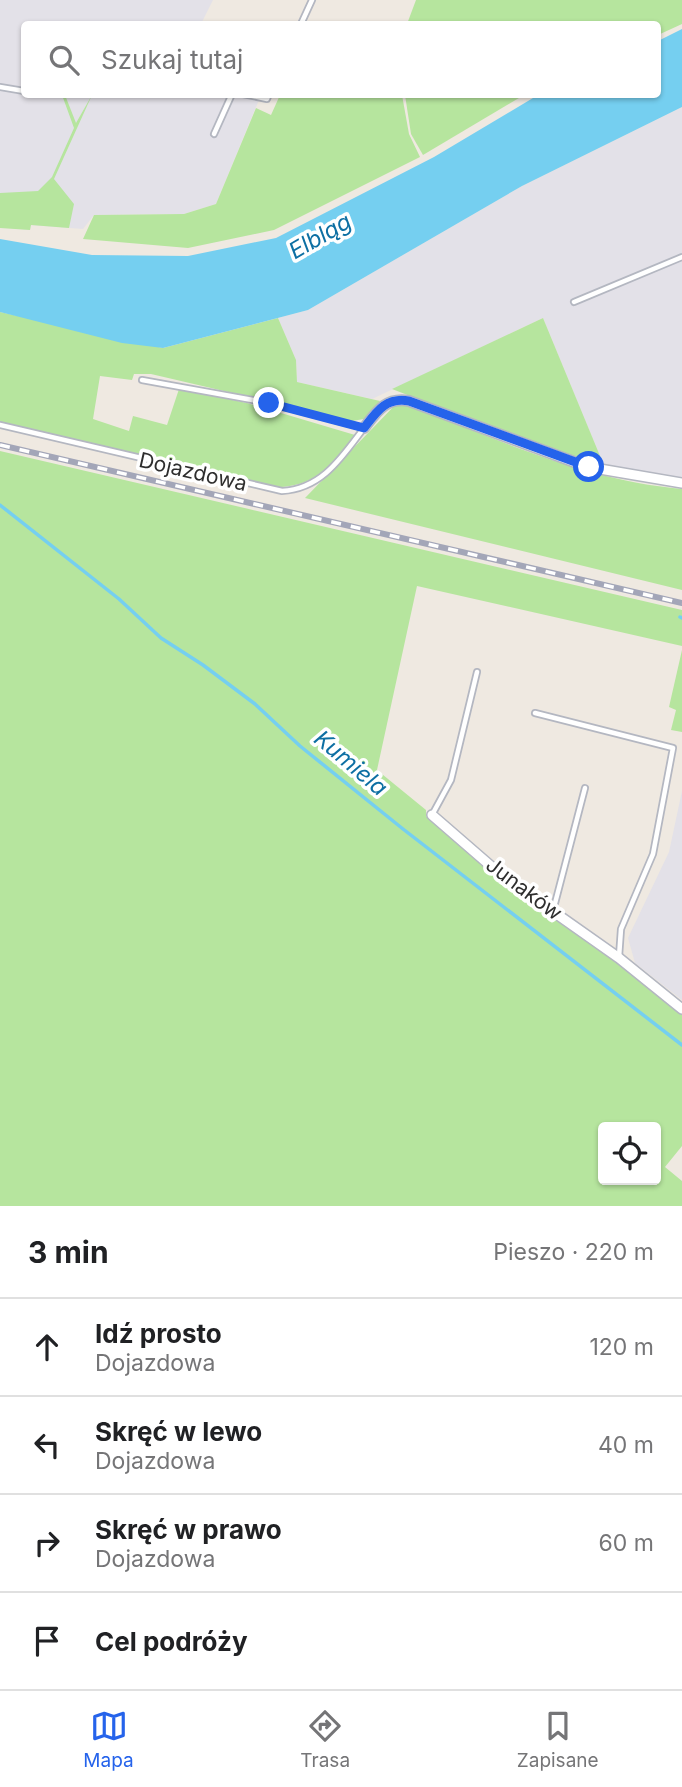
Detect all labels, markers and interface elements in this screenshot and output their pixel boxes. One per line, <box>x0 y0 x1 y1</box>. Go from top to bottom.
search box <box>21 21 661 98</box>
icon: search <box>45 41 83 79</box>
text: Szukaj tutaj <box>101 44 243 75</box>
water label: Elbląg <box>284 207 356 265</box>
route end <box>253 387 284 418</box>
street label: Dojazdowa <box>137 447 249 496</box>
route start <box>573 451 604 482</box>
water label: Kumiela <box>309 724 393 802</box>
street label: Junaków <box>481 852 567 925</box>
map controls <box>598 1122 661 1185</box>
button: locate <box>598 1122 661 1185</box>
text: 3 min <box>28 1234 109 1270</box>
text: Pieszo · 220 m <box>493 1238 654 1266</box>
text: Idź prosto <box>95 1318 222 1349</box>
icon: ahead <box>28 1328 66 1366</box>
text: 120 m <box>589 1333 654 1361</box>
text: Dojazdowa <box>95 1349 215 1377</box>
text: Skręć w lewo <box>95 1416 262 1447</box>
icon: left <box>28 1426 66 1464</box>
text: 40 m <box>598 1431 654 1459</box>
text: Dojazdowa <box>95 1447 215 1475</box>
text: Skręć w prawo <box>95 1514 282 1545</box>
icon: right <box>28 1524 66 1562</box>
text: 60 m <box>599 1529 654 1557</box>
text: Dojazdowa <box>95 1545 215 1573</box>
icon: arrive <box>28 1622 66 1660</box>
text: Cel podróży <box>95 1626 248 1657</box>
tab: Mapa <box>83 1707 134 1772</box>
tab: Trasa <box>300 1707 350 1772</box>
tab: Zapisane <box>517 1707 599 1772</box>

